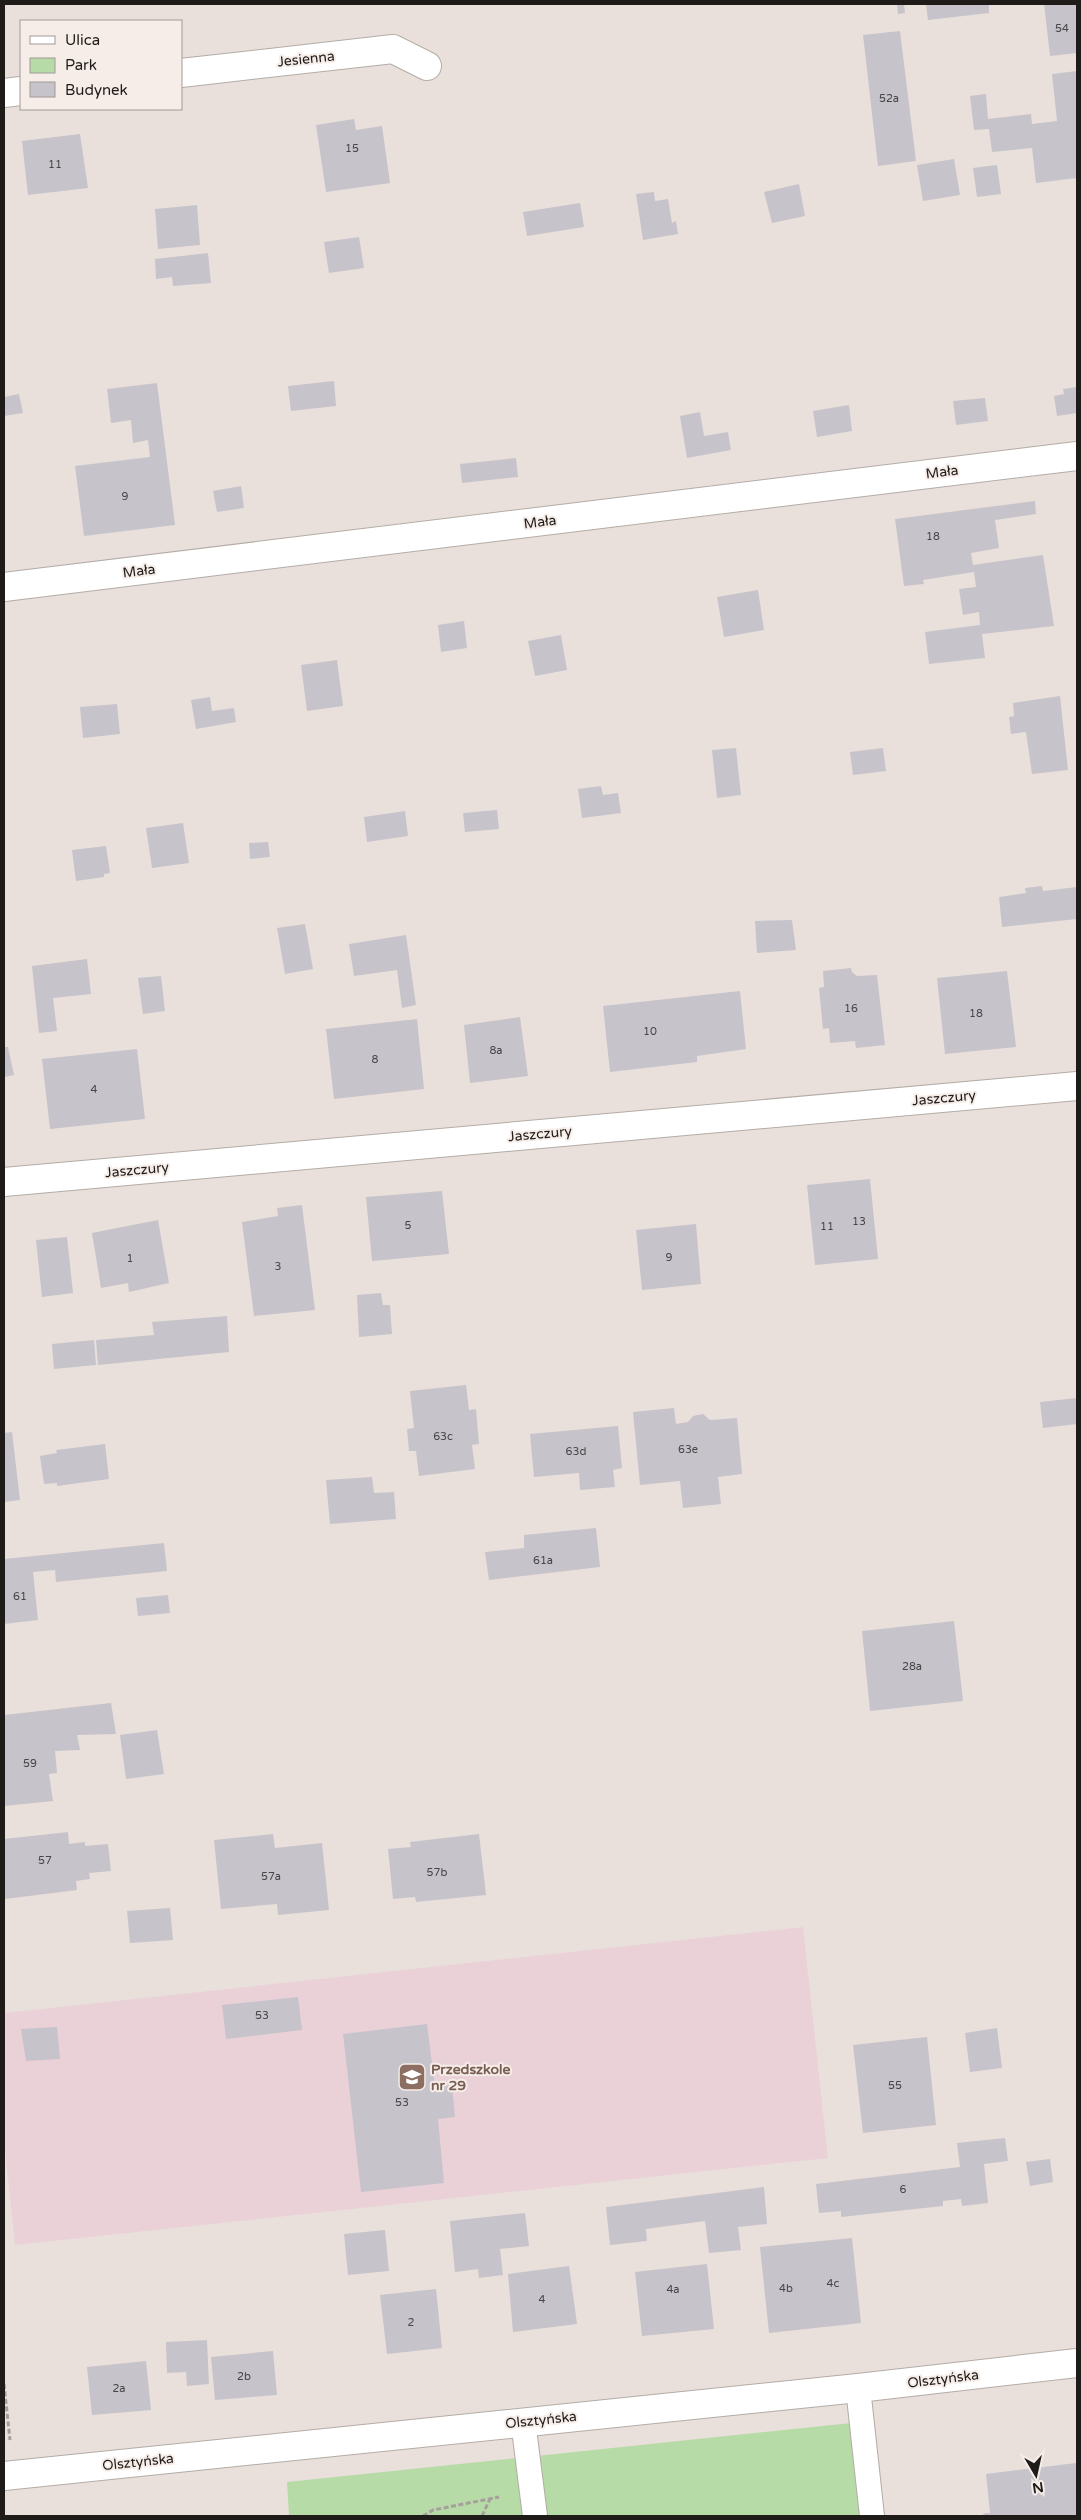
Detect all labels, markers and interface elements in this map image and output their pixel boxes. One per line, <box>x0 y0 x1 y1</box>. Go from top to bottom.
legend <box>20 20 182 110</box>
house number: 54 <box>1055 22 1069 35</box>
text: Ulica <box>65 31 100 49</box>
street label: Jesienna <box>277 48 335 70</box>
text: Park <box>65 56 97 74</box>
text: Budynek <box>65 81 128 99</box>
house number: 52a <box>879 92 899 105</box>
house number: 15 <box>345 142 359 155</box>
house number: 11 <box>48 158 62 171</box>
street label: Mała <box>925 462 959 482</box>
house number: 9 <box>122 490 129 503</box>
street label: Mała <box>523 512 557 532</box>
house number: 18 <box>926 530 940 543</box>
street label: Mała <box>122 561 156 581</box>
house number: 16 <box>844 1002 858 1015</box>
house number: 18 <box>969 1007 983 1020</box>
house number: 10 <box>643 1025 657 1038</box>
house number: 8a <box>489 1044 503 1057</box>
house number: 8 <box>372 1053 379 1066</box>
house number: 4 <box>91 1083 98 1096</box>
street label: Jaszczury <box>911 1087 977 1109</box>
street label: Jaszczury <box>507 1123 573 1145</box>
street label: Jaszczury <box>104 1159 170 1181</box>
house number: 13 <box>852 1215 866 1228</box>
house number: 5 <box>405 1219 412 1232</box>
house number: 11 <box>820 1220 834 1233</box>
house number: 9 <box>666 1251 673 1264</box>
house number: 1 <box>127 1252 133 1265</box>
house number: 3 <box>275 1260 282 1273</box>
house number: 63c <box>433 1430 453 1443</box>
house number: 63e <box>678 1443 698 1456</box>
house number: 63d <box>566 1445 586 1458</box>
house number: 61a <box>533 1554 553 1567</box>
house number: 61 <box>13 1590 27 1603</box>
house number: 28a <box>902 1660 922 1673</box>
house number: 59 <box>23 1757 37 1770</box>
house number: 57 <box>38 1854 52 1867</box>
house number: 57b <box>427 1866 447 1879</box>
house number: 57a <box>261 1870 281 1883</box>
house number: 53 <box>255 2009 269 2022</box>
place label: Przedszkole nr 29 <box>431 2061 511 2094</box>
school or university icon: Przedszkole nr 29 <box>397 2062 427 2092</box>
house number: 55 <box>888 2079 902 2092</box>
house number: 53 <box>395 2096 409 2109</box>
house number: 6 <box>900 2183 907 2196</box>
house number: 4c <box>827 2277 840 2290</box>
house number: 4b <box>779 2282 793 2295</box>
house number: 4a <box>666 2283 680 2296</box>
house number: 4 <box>539 2293 546 2306</box>
house number: 2 <box>408 2316 415 2329</box>
street label: Olsztyńska <box>906 2366 980 2392</box>
house number: 2b <box>237 2370 251 2383</box>
house number: 2a <box>112 2382 126 2395</box>
street label: Olsztyńska <box>504 2408 578 2432</box>
street label: Olsztyńska <box>101 2450 175 2474</box>
north arrow <box>1011 2450 1061 2500</box>
text: N <box>1031 2478 1045 2497</box>

